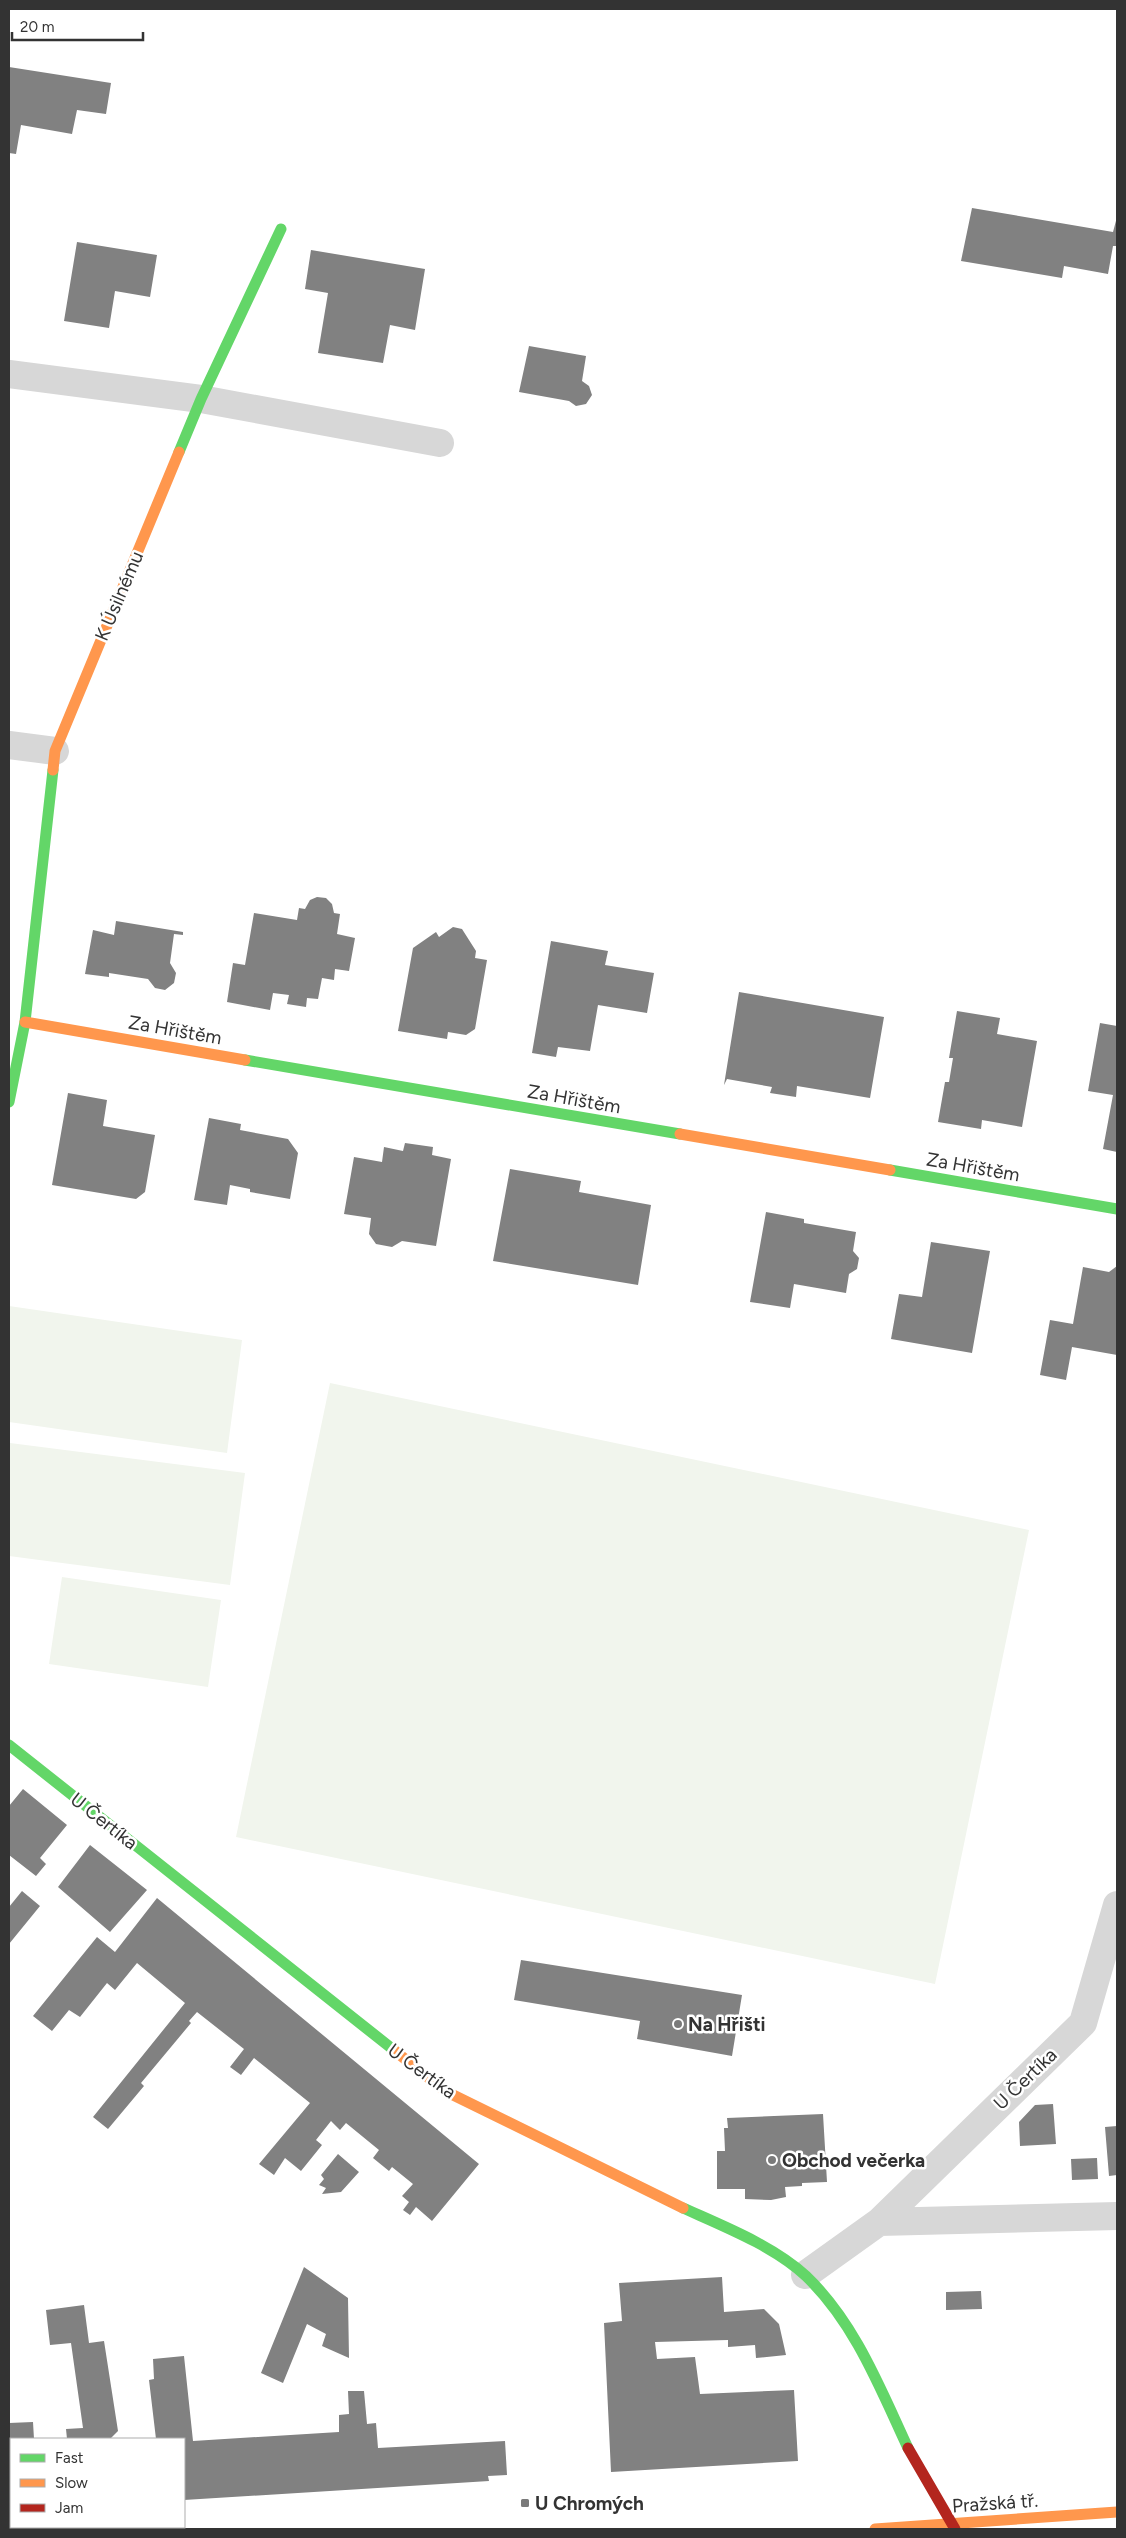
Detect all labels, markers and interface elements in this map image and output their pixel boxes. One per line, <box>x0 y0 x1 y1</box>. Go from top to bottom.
scale bar <box>12 10 144 42</box>
text: 20 m <box>20 18 54 36</box>
street label: K Úsilnému <box>90 548 148 644</box>
street label: Za Hřištěm <box>127 1010 223 1050</box>
street label: Za Hřištěm <box>526 1079 622 1119</box>
street label: Za Hřištěm <box>925 1147 1021 1187</box>
street label: U Čertíka <box>66 1788 142 1854</box>
place label: Na Hřišti <box>688 2013 766 2036</box>
marker: Na Hřišti <box>672 2018 684 2030</box>
street label: U Čertíka <box>383 2039 461 2103</box>
street label: U Čertíka <box>989 2043 1061 2115</box>
place label: Obchod večerka <box>782 2149 925 2172</box>
marker: Obchod večerka <box>766 2154 778 2166</box>
legend <box>10 2438 185 2528</box>
text: Fast <box>55 2449 84 2467</box>
text: Slow <box>55 2474 88 2492</box>
street label: Pražská tř. <box>951 2489 1039 2517</box>
place label: U Chromých <box>535 2492 644 2515</box>
marker: U Chromých <box>519 2497 531 2509</box>
text: Jam <box>55 2499 83 2517</box>

